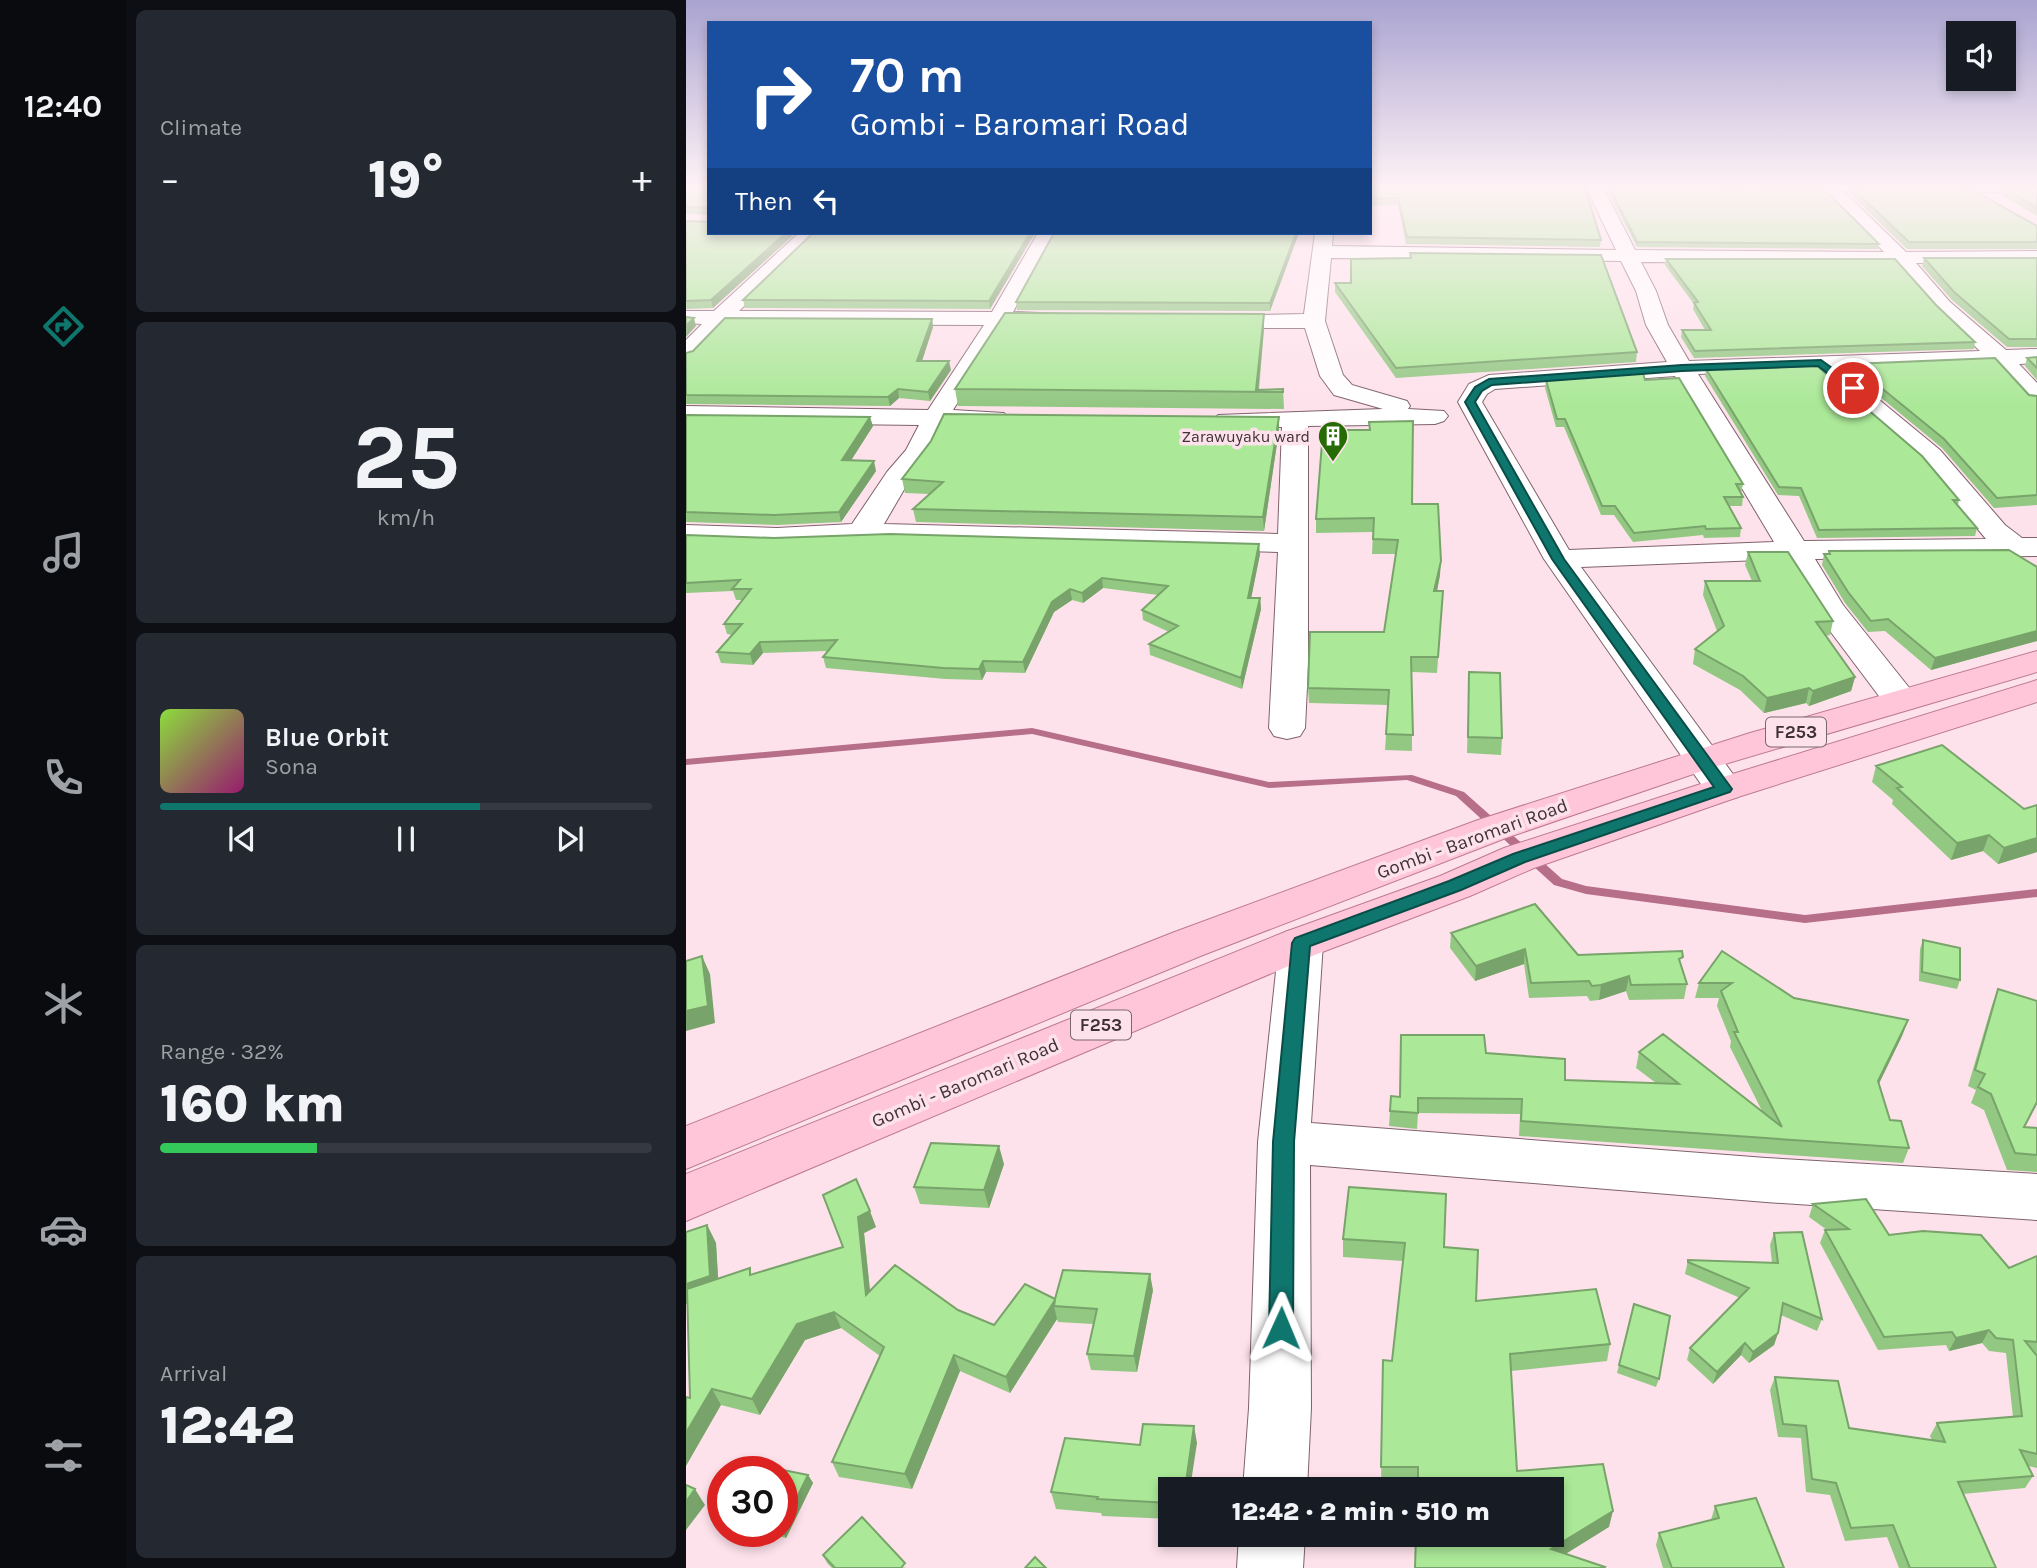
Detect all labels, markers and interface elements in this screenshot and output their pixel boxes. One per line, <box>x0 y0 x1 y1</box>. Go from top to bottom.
map controls <box>1946 21 2016 91</box>
button: sound <box>1946 21 2016 91</box>
text: 70 m <box>850 47 964 104</box>
icon: right <box>735 49 826 140</box>
text: 12:40 <box>24 88 102 125</box>
text: Gombi - Baromari Road <box>850 106 1189 143</box>
text: Climate <box>160 114 242 141</box>
text: 19° <box>368 149 444 210</box>
text: − <box>160 157 180 202</box>
text: + <box>632 157 652 202</box>
icon: left <box>807 182 845 220</box>
text: Then <box>735 186 793 217</box>
icon: directions <box>39 302 88 351</box>
pin <box>1823 358 1883 418</box>
icon: arrive <box>1834 369 1872 407</box>
text: 25 <box>352 405 460 511</box>
building icon: Zarawuyaku ward <box>1316 419 1350 463</box>
place label: Zarawuyaku ward <box>1181 427 1310 446</box>
text: km/h <box>377 504 435 531</box>
icon: music <box>39 528 88 577</box>
road number: F253 <box>1766 718 1826 746</box>
text: Blue Orbit <box>265 722 389 753</box>
icon: phone <box>39 753 88 802</box>
text: Sona <box>265 753 318 780</box>
street label: Gombi - Baromari Road <box>1374 794 1571 884</box>
icon: previous <box>223 820 261 858</box>
icon: pause <box>387 820 425 858</box>
icon: next <box>551 820 589 858</box>
icon: climate <box>39 979 88 1028</box>
road number: F253 <box>1071 1010 1131 1040</box>
street label: Gombi - Baromari Road <box>868 1033 1062 1132</box>
text: Range · 32% <box>160 1038 284 1065</box>
text: 160 km <box>160 1073 345 1134</box>
icon: car <box>39 1205 88 1254</box>
position arrow <box>1244 1291 1318 1365</box>
text: Arrival <box>160 1360 227 1387</box>
text: 12:42 <box>160 1395 295 1456</box>
icon: filters <box>39 1431 88 1480</box>
speed limit sign: 30 <box>707 1456 798 1547</box>
text: 12:42 · 2 min · 510 m <box>1232 1496 1490 1527</box>

